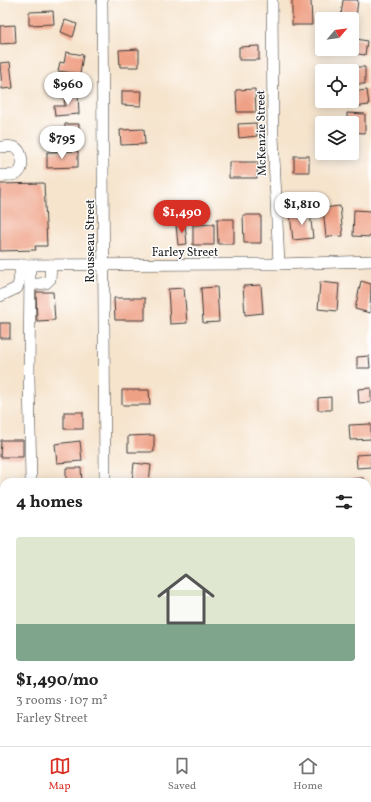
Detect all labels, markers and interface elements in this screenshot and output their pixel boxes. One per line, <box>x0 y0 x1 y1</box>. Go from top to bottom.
north arrow <box>315 12 359 56</box>
map controls <box>315 12 359 160</box>
button: locate <box>315 64 359 108</box>
pin: $960 <box>44 72 92 106</box>
text: $960 <box>53 76 83 94</box>
street label: McKenzie Street <box>253 90 271 176</box>
button: layers <box>315 116 359 160</box>
pin: $795 <box>38 126 86 160</box>
text: $795 <box>49 130 75 148</box>
pin: $1,810 <box>269 192 335 226</box>
text: $1,810 <box>284 196 320 214</box>
street label: Rousseau Street <box>83 199 99 283</box>
pin: $1,490 <box>149 200 215 234</box>
text: $1,490 <box>162 204 202 222</box>
street label: Farley Street <box>152 245 218 261</box>
text: 4 homes <box>16 491 83 514</box>
icon: filters <box>333 491 355 513</box>
icon: home <box>150 563 222 635</box>
text: $1,490/mo <box>16 669 99 692</box>
text: 3 rooms · 107 m² <box>16 692 107 710</box>
text: Farley Street <box>16 710 88 728</box>
tab: Map <box>49 755 71 794</box>
tab: Saved <box>168 755 196 794</box>
tab: Home <box>293 755 322 794</box>

